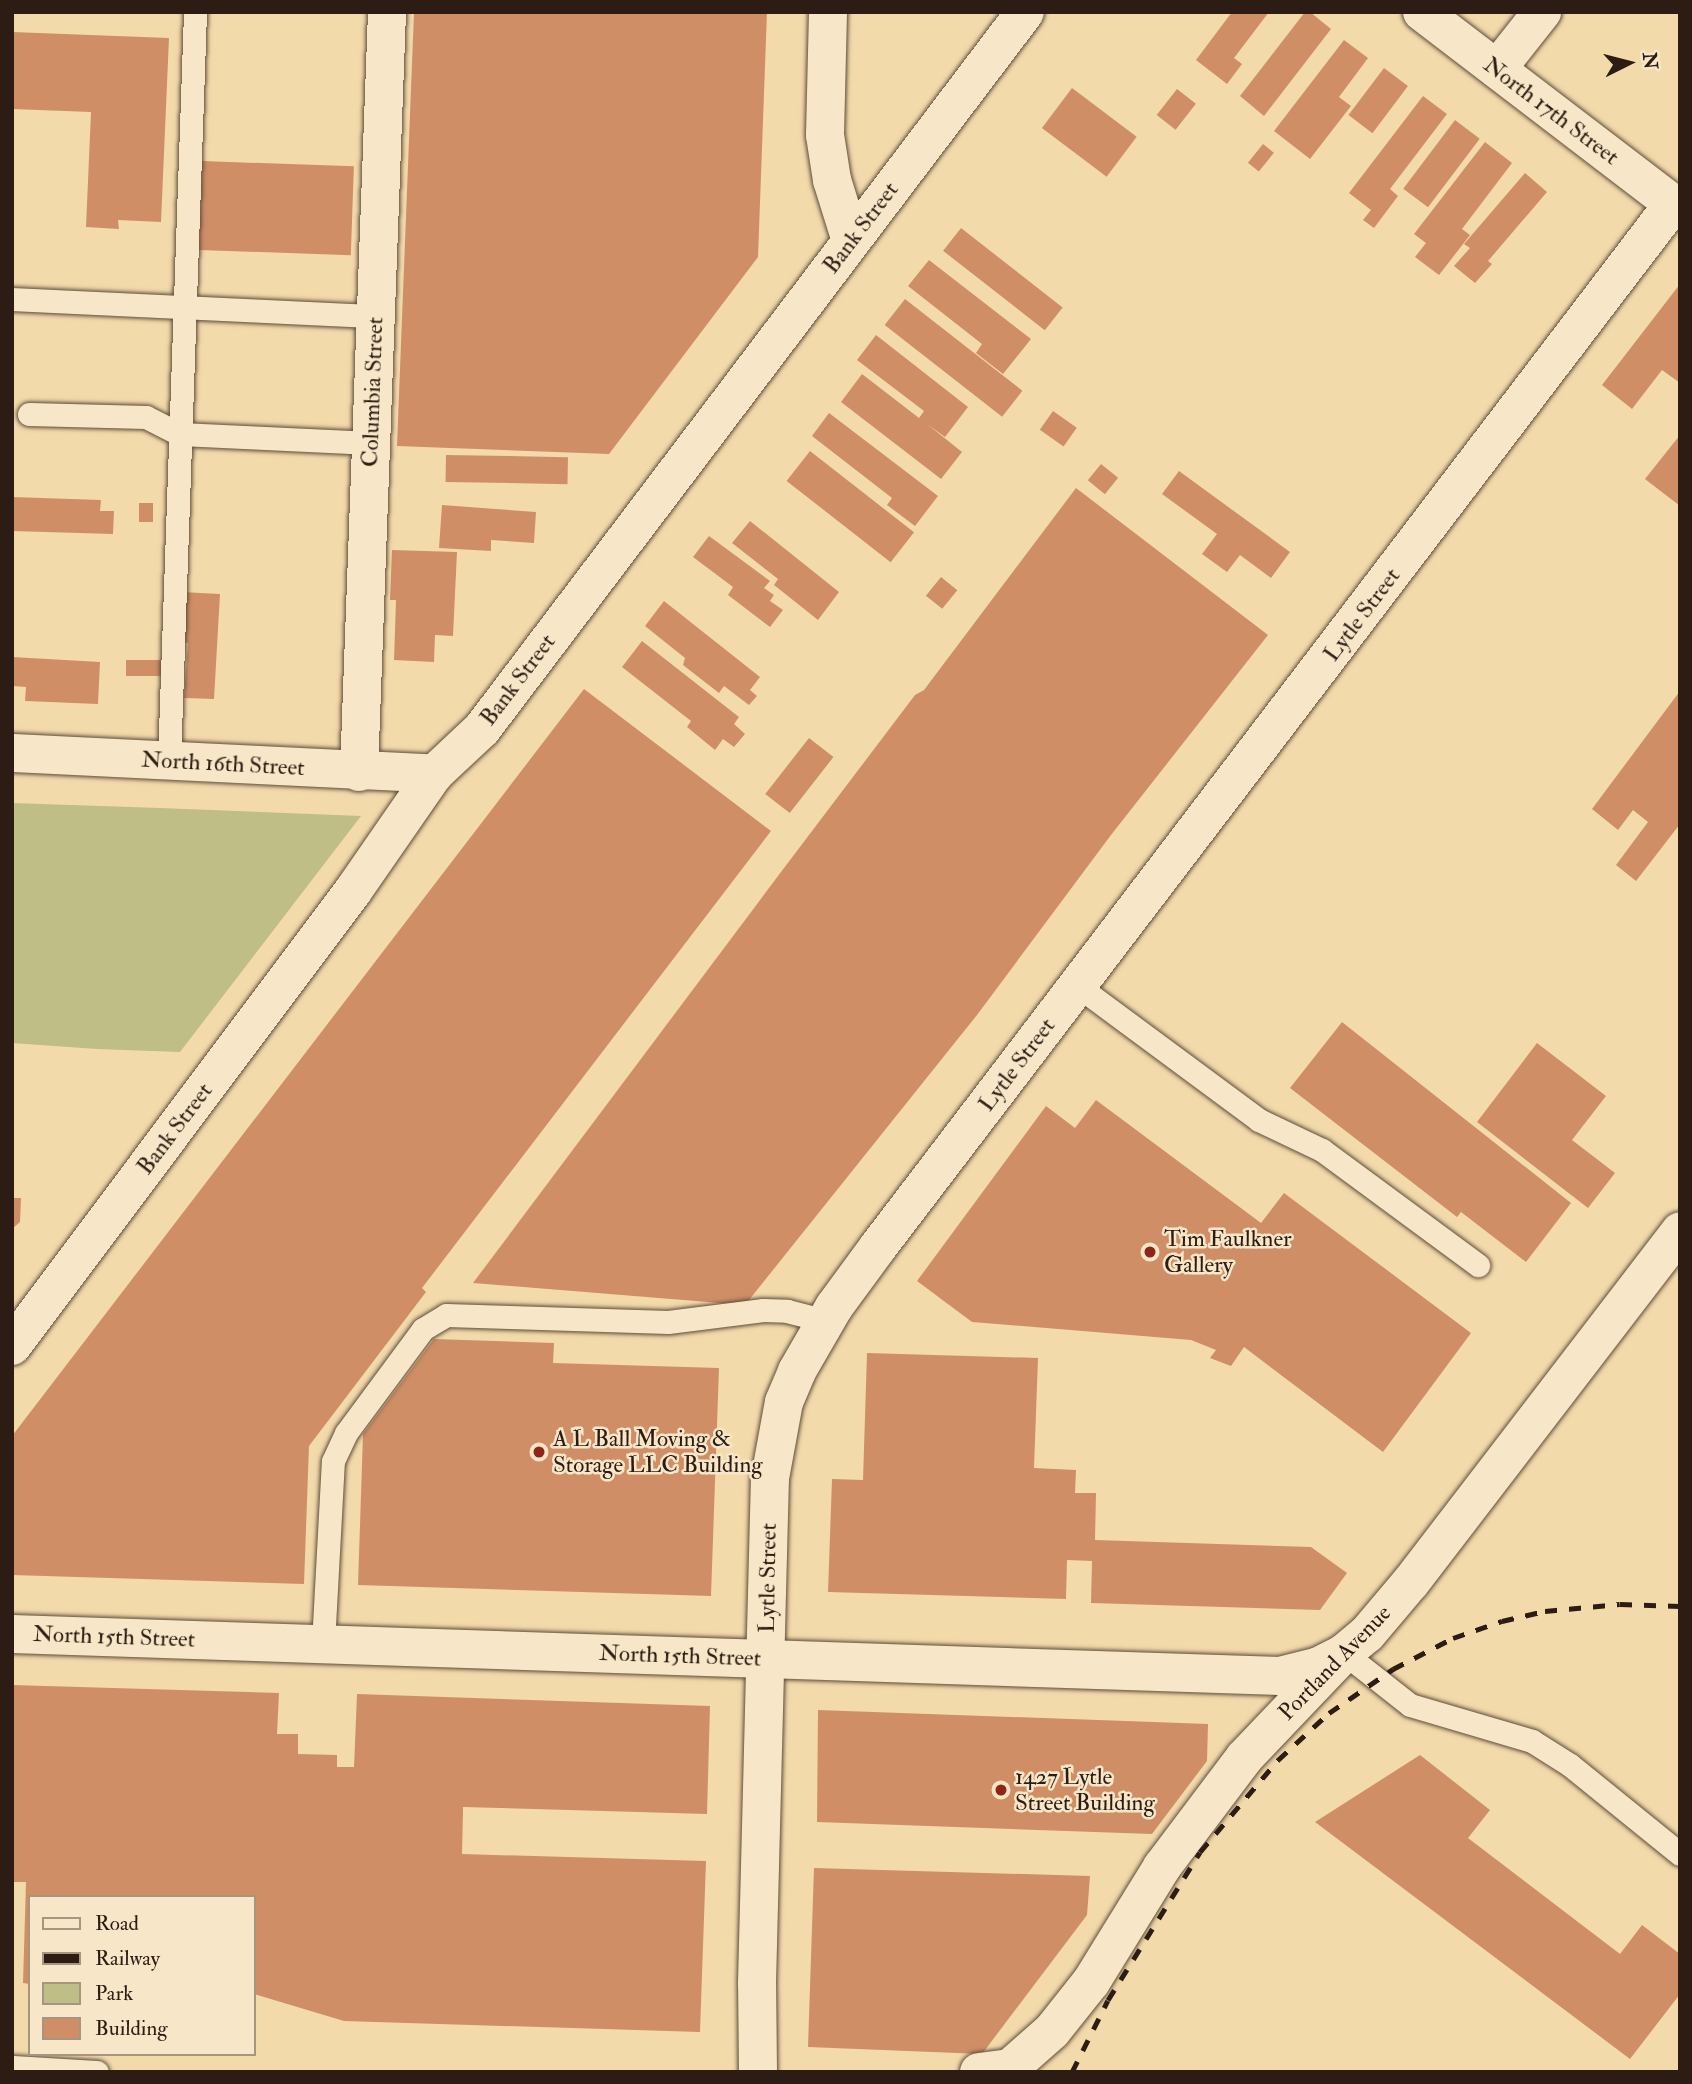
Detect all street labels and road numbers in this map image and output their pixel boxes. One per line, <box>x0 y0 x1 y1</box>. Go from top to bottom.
street label: North 17th Street <box>1478 51 1624 171</box>
street label: Bank Street <box>818 177 904 279</box>
street label: Columbia Street <box>357 316 389 468</box>
street label: Lytle Street <box>1318 563 1406 667</box>
street label: Bank Street <box>475 629 561 731</box>
street label: North 16th Street <box>141 746 305 782</box>
street label: Lytle Street <box>973 1013 1061 1117</box>
street label: Bank Street <box>132 1078 218 1180</box>
street label: Lytle Street <box>753 1523 783 1633</box>
street label: Portland Avenue <box>1273 1600 1397 1726</box>
street label: North 15th Street <box>33 1620 195 1654</box>
street label: North 15th Street <box>599 1639 761 1673</box>

